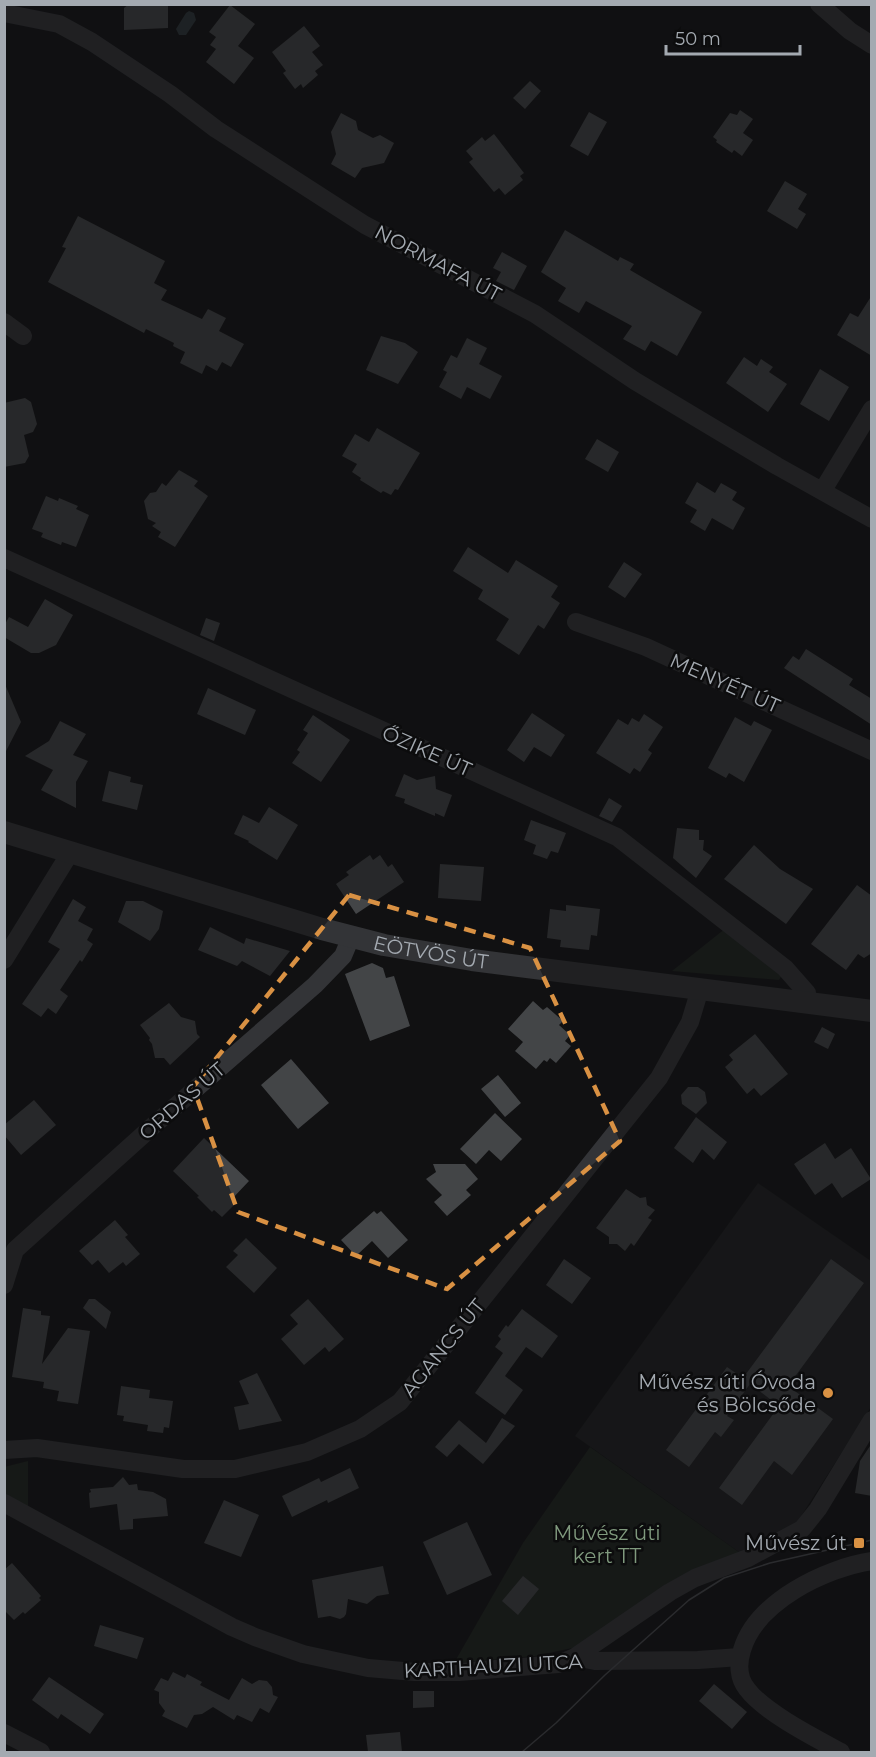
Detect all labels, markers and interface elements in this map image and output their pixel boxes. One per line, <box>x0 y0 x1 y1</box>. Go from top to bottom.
scale bar <box>666 18 800 56</box>
text: 50 m <box>675 28 721 50</box>
street label: NORMAFA ÚT <box>371 220 506 307</box>
street label: MENYÉT ÚT <box>666 648 784 718</box>
street label: ŐZIKE ÚT <box>378 721 476 782</box>
street label: EÖTVÖS ÚT <box>371 931 490 974</box>
street label: ORDAS ÚT <box>134 1057 230 1145</box>
street label: AGANCS ÚT <box>396 1294 490 1402</box>
place label: Művész úti Óvoda és Bölcsőde <box>638 1370 816 1417</box>
marker: Művész úti Óvoda és Bölcsőde <box>821 1386 835 1400</box>
park label: Művész úti kert TT <box>553 1521 661 1568</box>
place label: Művész út <box>745 1531 847 1555</box>
marker: Művész út <box>852 1536 866 1550</box>
street label: KARTHAUZI UTCA <box>403 1649 584 1683</box>

